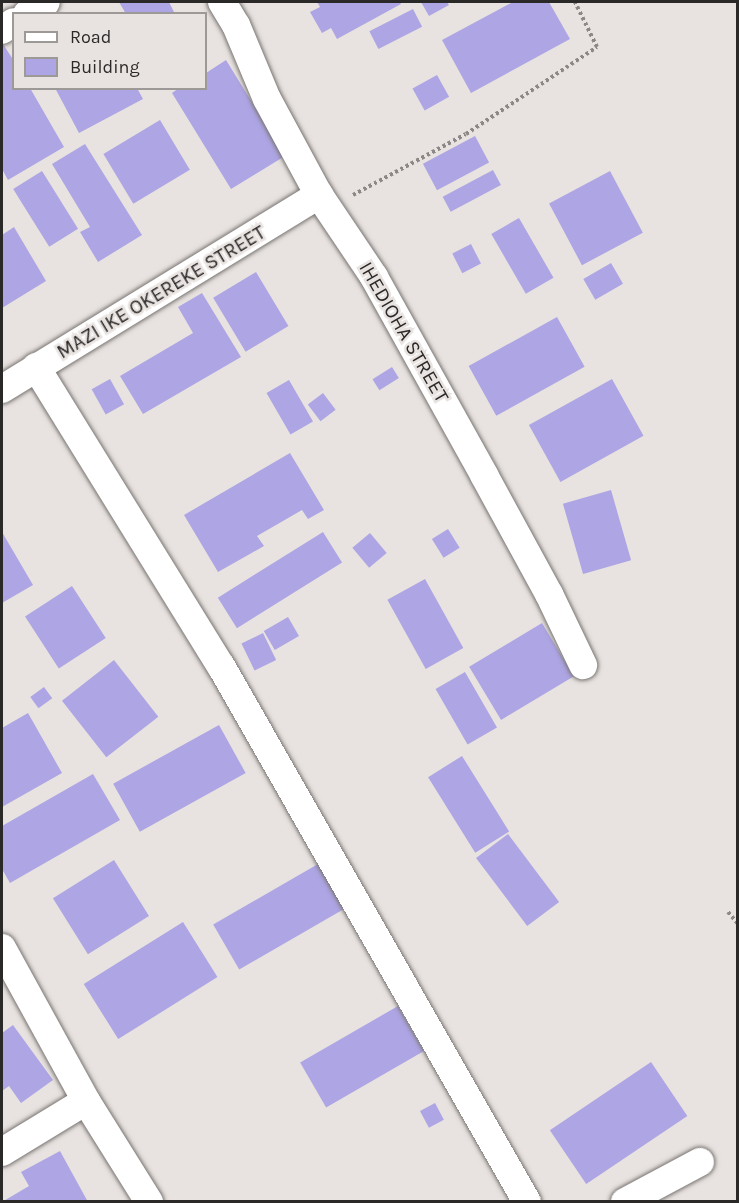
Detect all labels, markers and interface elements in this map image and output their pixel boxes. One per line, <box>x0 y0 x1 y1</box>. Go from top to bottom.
legend <box>12 12 207 90</box>
text: Road <box>70 26 111 48</box>
text: Building <box>70 56 140 78</box>
street label: MAZI IKE OKEREKE STREET <box>52 220 270 364</box>
street label: IHEDIOHA STREET <box>354 257 454 407</box>

